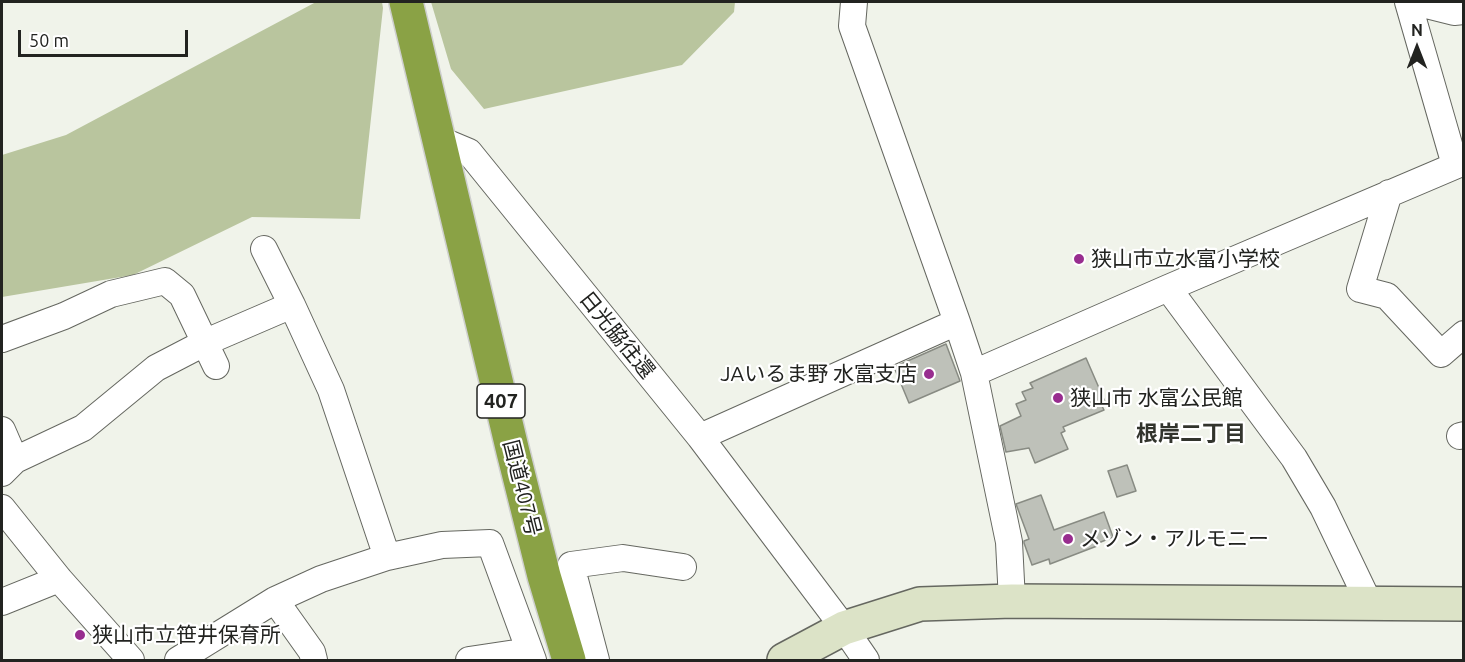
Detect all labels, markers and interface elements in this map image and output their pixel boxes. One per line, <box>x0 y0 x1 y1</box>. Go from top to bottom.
scale bar <box>21 18 190 56</box>
north arrow <box>1387 18 1447 78</box>
text: N <box>1411 21 1423 39</box>
text: 50 m <box>29 30 69 50</box>
place label: 狭山市立水富小学校 <box>1091 246 1280 272</box>
marker: 狭山市立水富小学校 <box>1072 252 1086 266</box>
street label: 日光脇往還 <box>574 286 660 384</box>
place label: JAいるま野 水富支店 <box>720 361 917 387</box>
marker: JAいるま野 水富支店 <box>922 367 936 381</box>
road number: 407 <box>477 384 525 418</box>
place label: 狭山市 水富公民館 <box>1070 385 1243 411</box>
marker: 狭山市 水富公民館 <box>1051 391 1065 405</box>
district label: 根岸二丁目 <box>1136 421 1246 447</box>
street label: 国道407号 <box>498 437 546 539</box>
place label: メゾン・アルモニー <box>1080 526 1269 552</box>
marker: メゾン・アルモニー <box>1061 532 1075 546</box>
place label: 狭山市立笹井保育所 <box>92 622 281 648</box>
marker: 狭山市立笹井保育所 <box>73 628 87 642</box>

